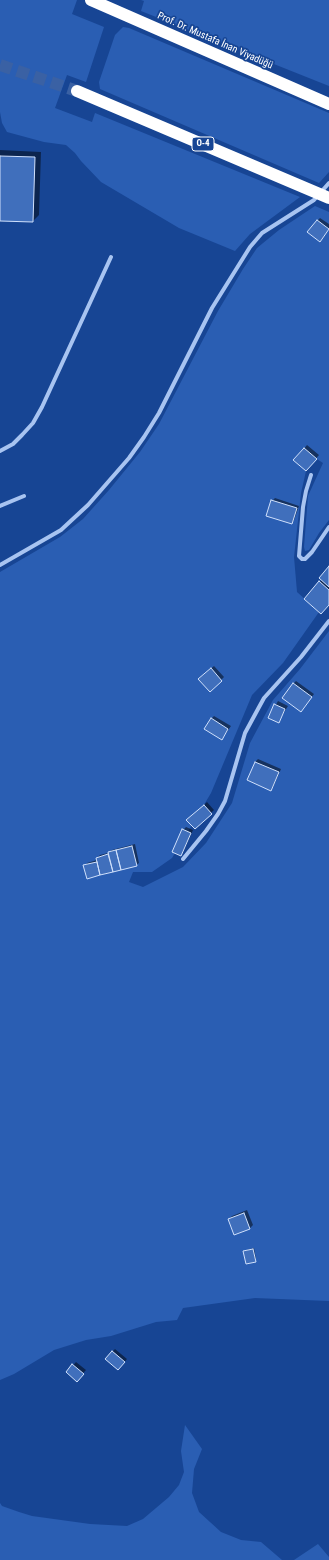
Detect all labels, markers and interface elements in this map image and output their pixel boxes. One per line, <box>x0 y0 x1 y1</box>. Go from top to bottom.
street label: Prof. Dr. Mustafa İnan Viyadüğü <box>155 10 275 72</box>
road number: O-4 <box>192 137 214 151</box>

